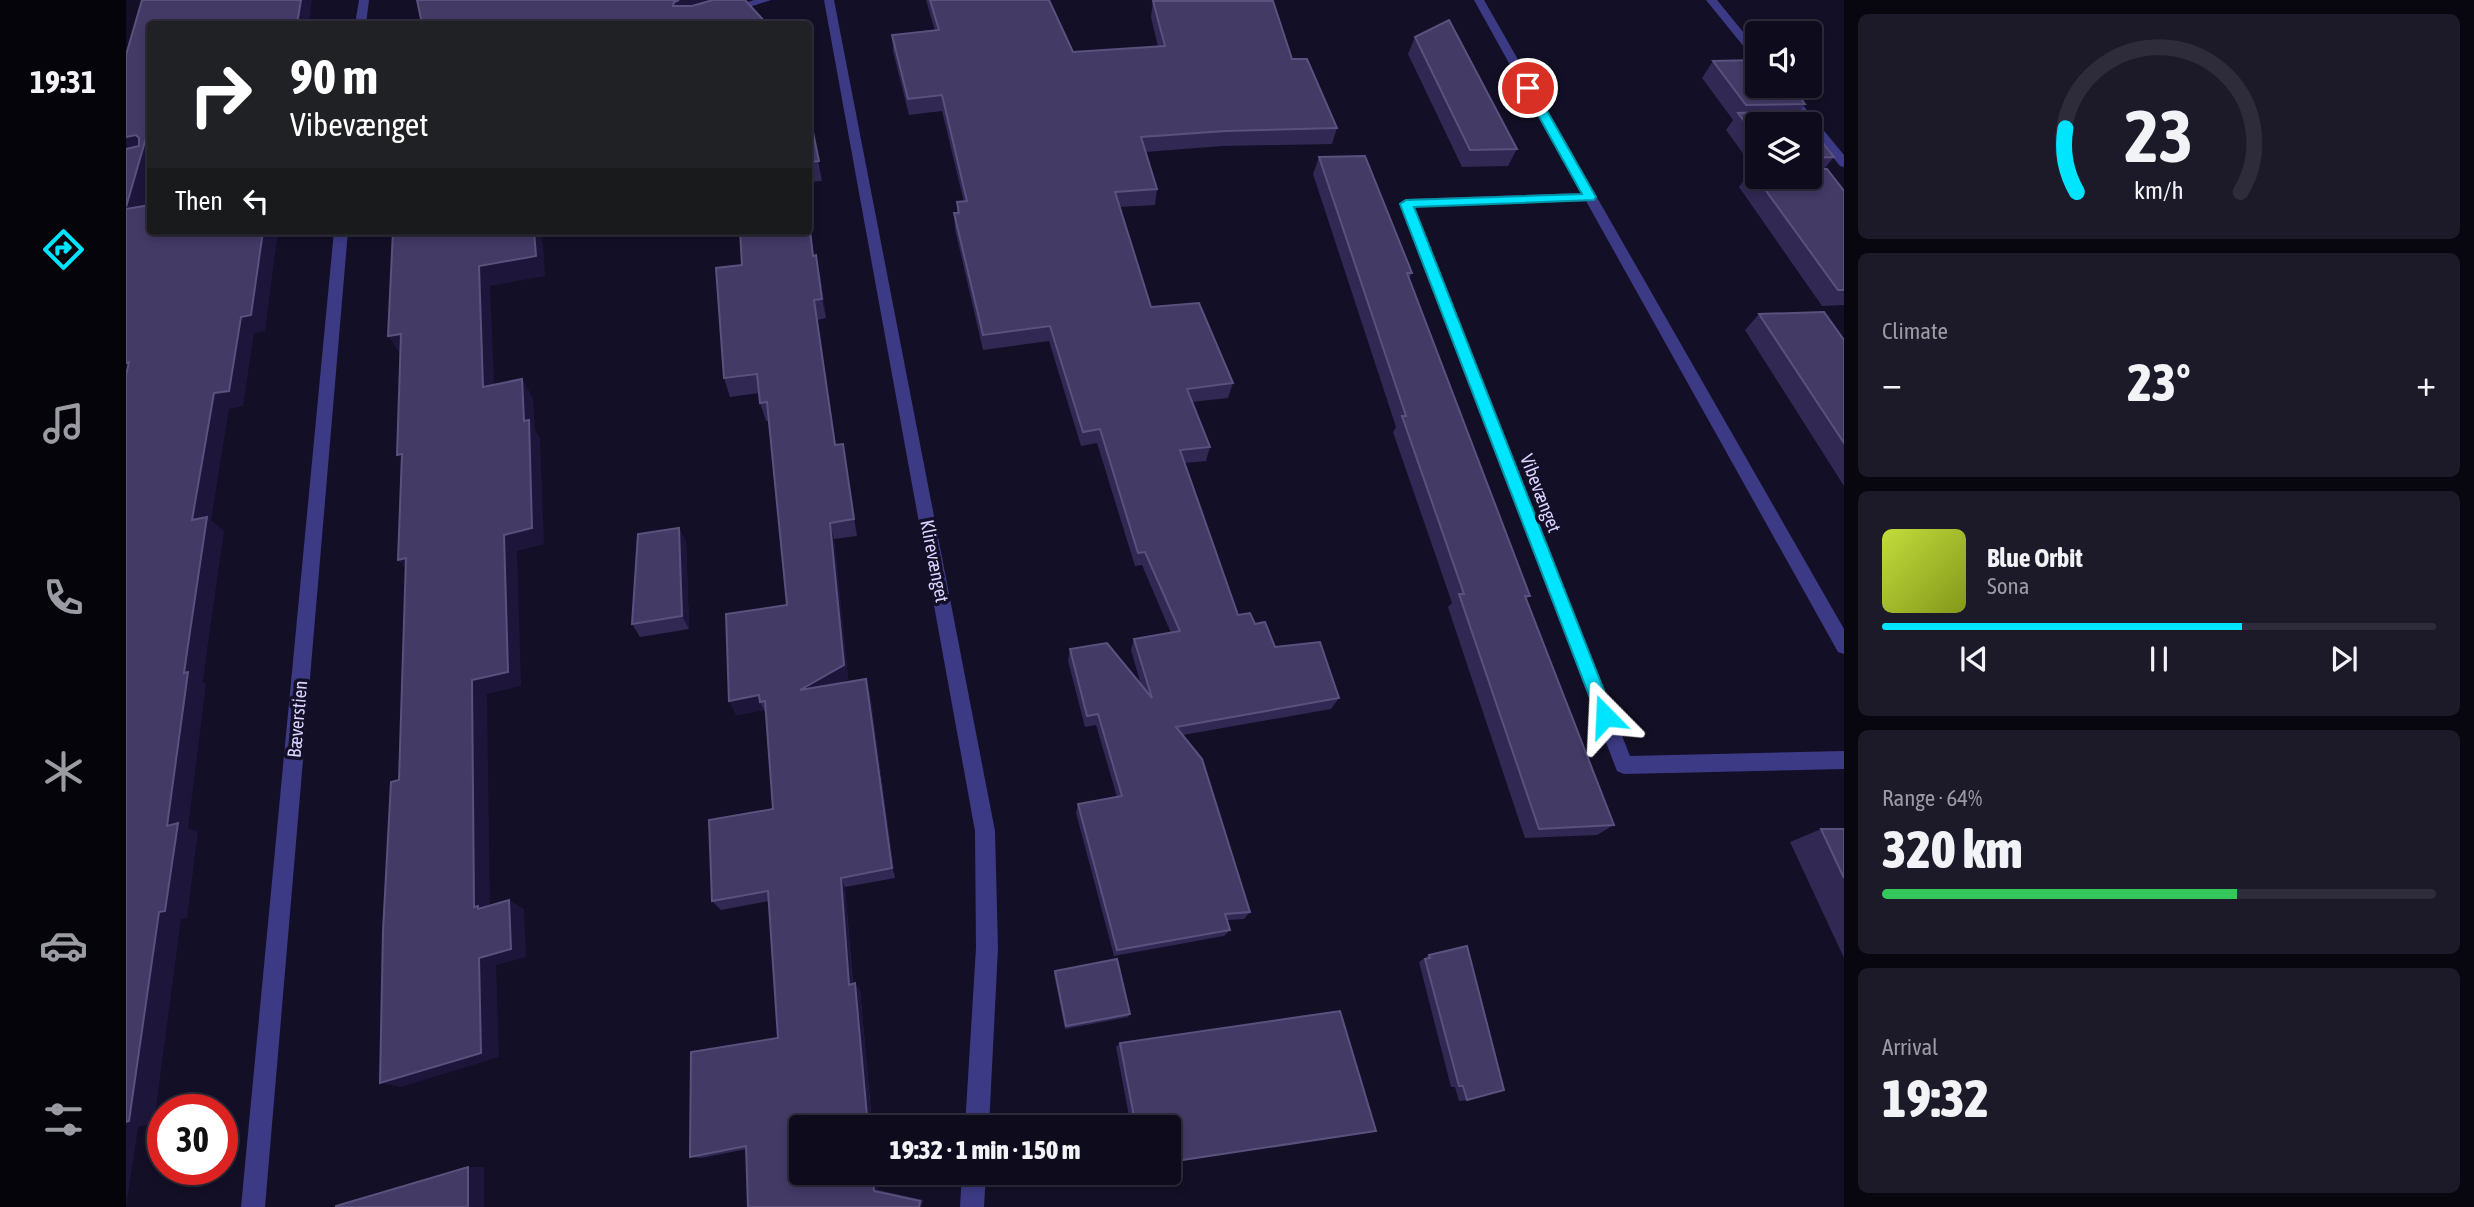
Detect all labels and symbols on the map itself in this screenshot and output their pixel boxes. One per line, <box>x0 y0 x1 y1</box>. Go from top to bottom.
pin <box>1498 58 1558 118</box>
street label: Vibevænget <box>1516 451 1566 535</box>
street label: Klirevænget <box>916 518 954 604</box>
street label: Bæverstien <box>283 679 311 759</box>
position arrow <box>1568 679 1642 753</box>
speed limit sign: 30 <box>147 1094 238 1185</box>

